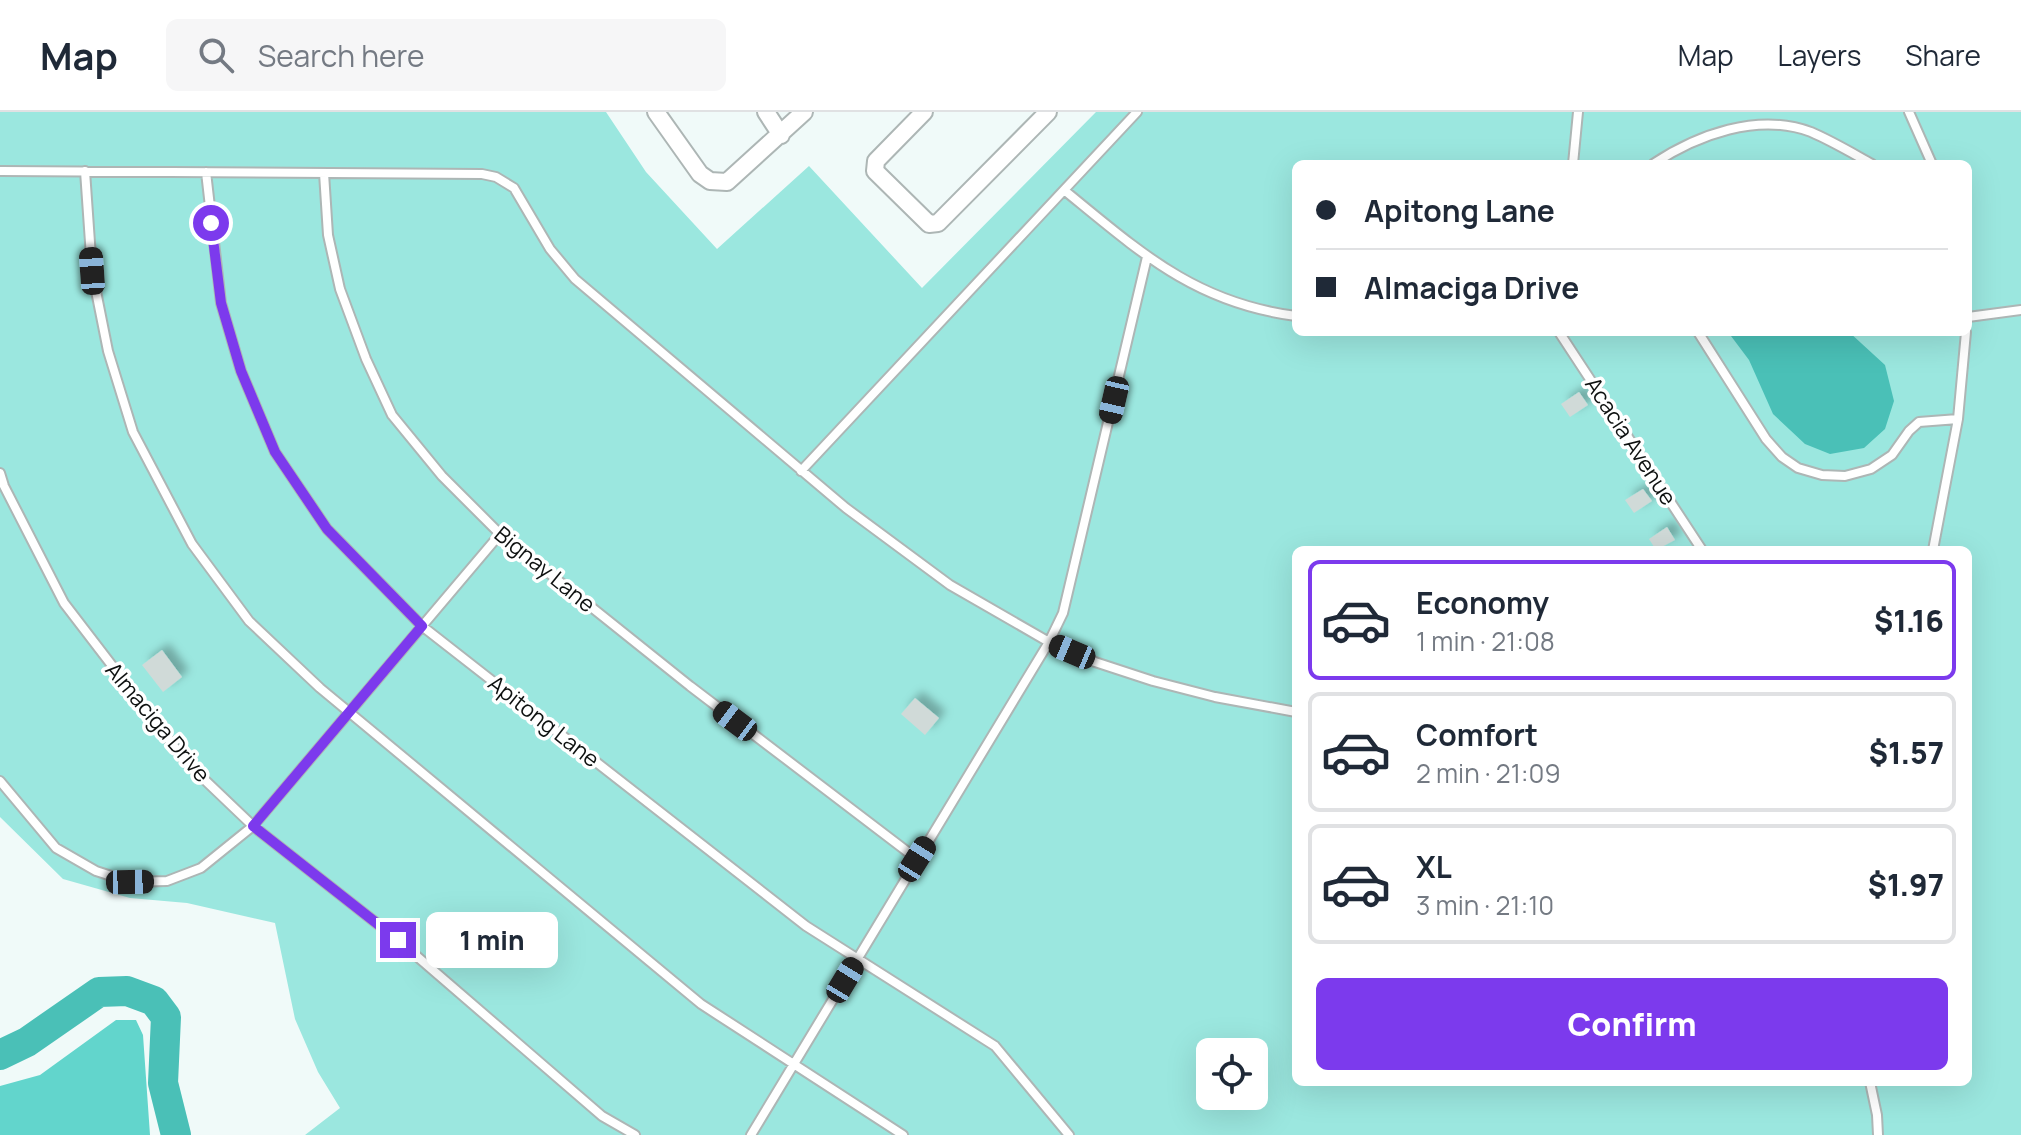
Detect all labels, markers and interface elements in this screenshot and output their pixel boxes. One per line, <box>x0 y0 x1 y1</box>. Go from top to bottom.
search box <box>166 19 726 91</box>
text: Map <box>40 29 118 81</box>
icon: search <box>194 33 238 77</box>
text: Search here <box>258 35 425 76</box>
text: Map <box>1678 36 1734 74</box>
text: Layers <box>1778 36 1861 74</box>
text: Share <box>1905 36 1981 74</box>
text: Apitong Lane <box>1364 190 1555 231</box>
route start <box>193 205 229 241</box>
car <box>78 246 106 296</box>
text: Almaciga Drive <box>1364 267 1579 308</box>
street label: Acacia Avenue <box>1578 371 1684 511</box>
car <box>1097 374 1131 426</box>
street label: Bignay Lane <box>488 519 602 619</box>
text: Economy <box>1416 582 1549 623</box>
icon: car <box>1320 584 1392 656</box>
text: $1.16 <box>1874 600 1944 641</box>
text: 1 min · 21:08 <box>1416 623 1555 659</box>
car <box>1045 632 1099 672</box>
street label: Almaciga Drive <box>99 656 217 788</box>
street label: Apitong Lane <box>482 668 606 774</box>
car <box>709 697 761 745</box>
text: Comfort <box>1416 714 1538 755</box>
icon: car <box>1320 716 1392 788</box>
text: $1.57 <box>1869 732 1944 773</box>
text: 2 min · 21:09 <box>1416 755 1561 791</box>
car <box>894 832 940 886</box>
text: XL <box>1416 846 1452 887</box>
icon: car <box>1320 848 1392 920</box>
text: $1.97 <box>1868 864 1944 905</box>
car <box>106 870 154 894</box>
text: 3 min · 21:10 <box>1416 887 1554 923</box>
callout: 1 min <box>426 912 558 968</box>
route end <box>380 922 416 958</box>
text: 1 min <box>459 922 525 958</box>
car <box>822 953 868 1007</box>
button: Confirm <box>1316 978 1948 1070</box>
map controls <box>1196 1038 1268 1110</box>
button: locate <box>1196 1038 1268 1110</box>

